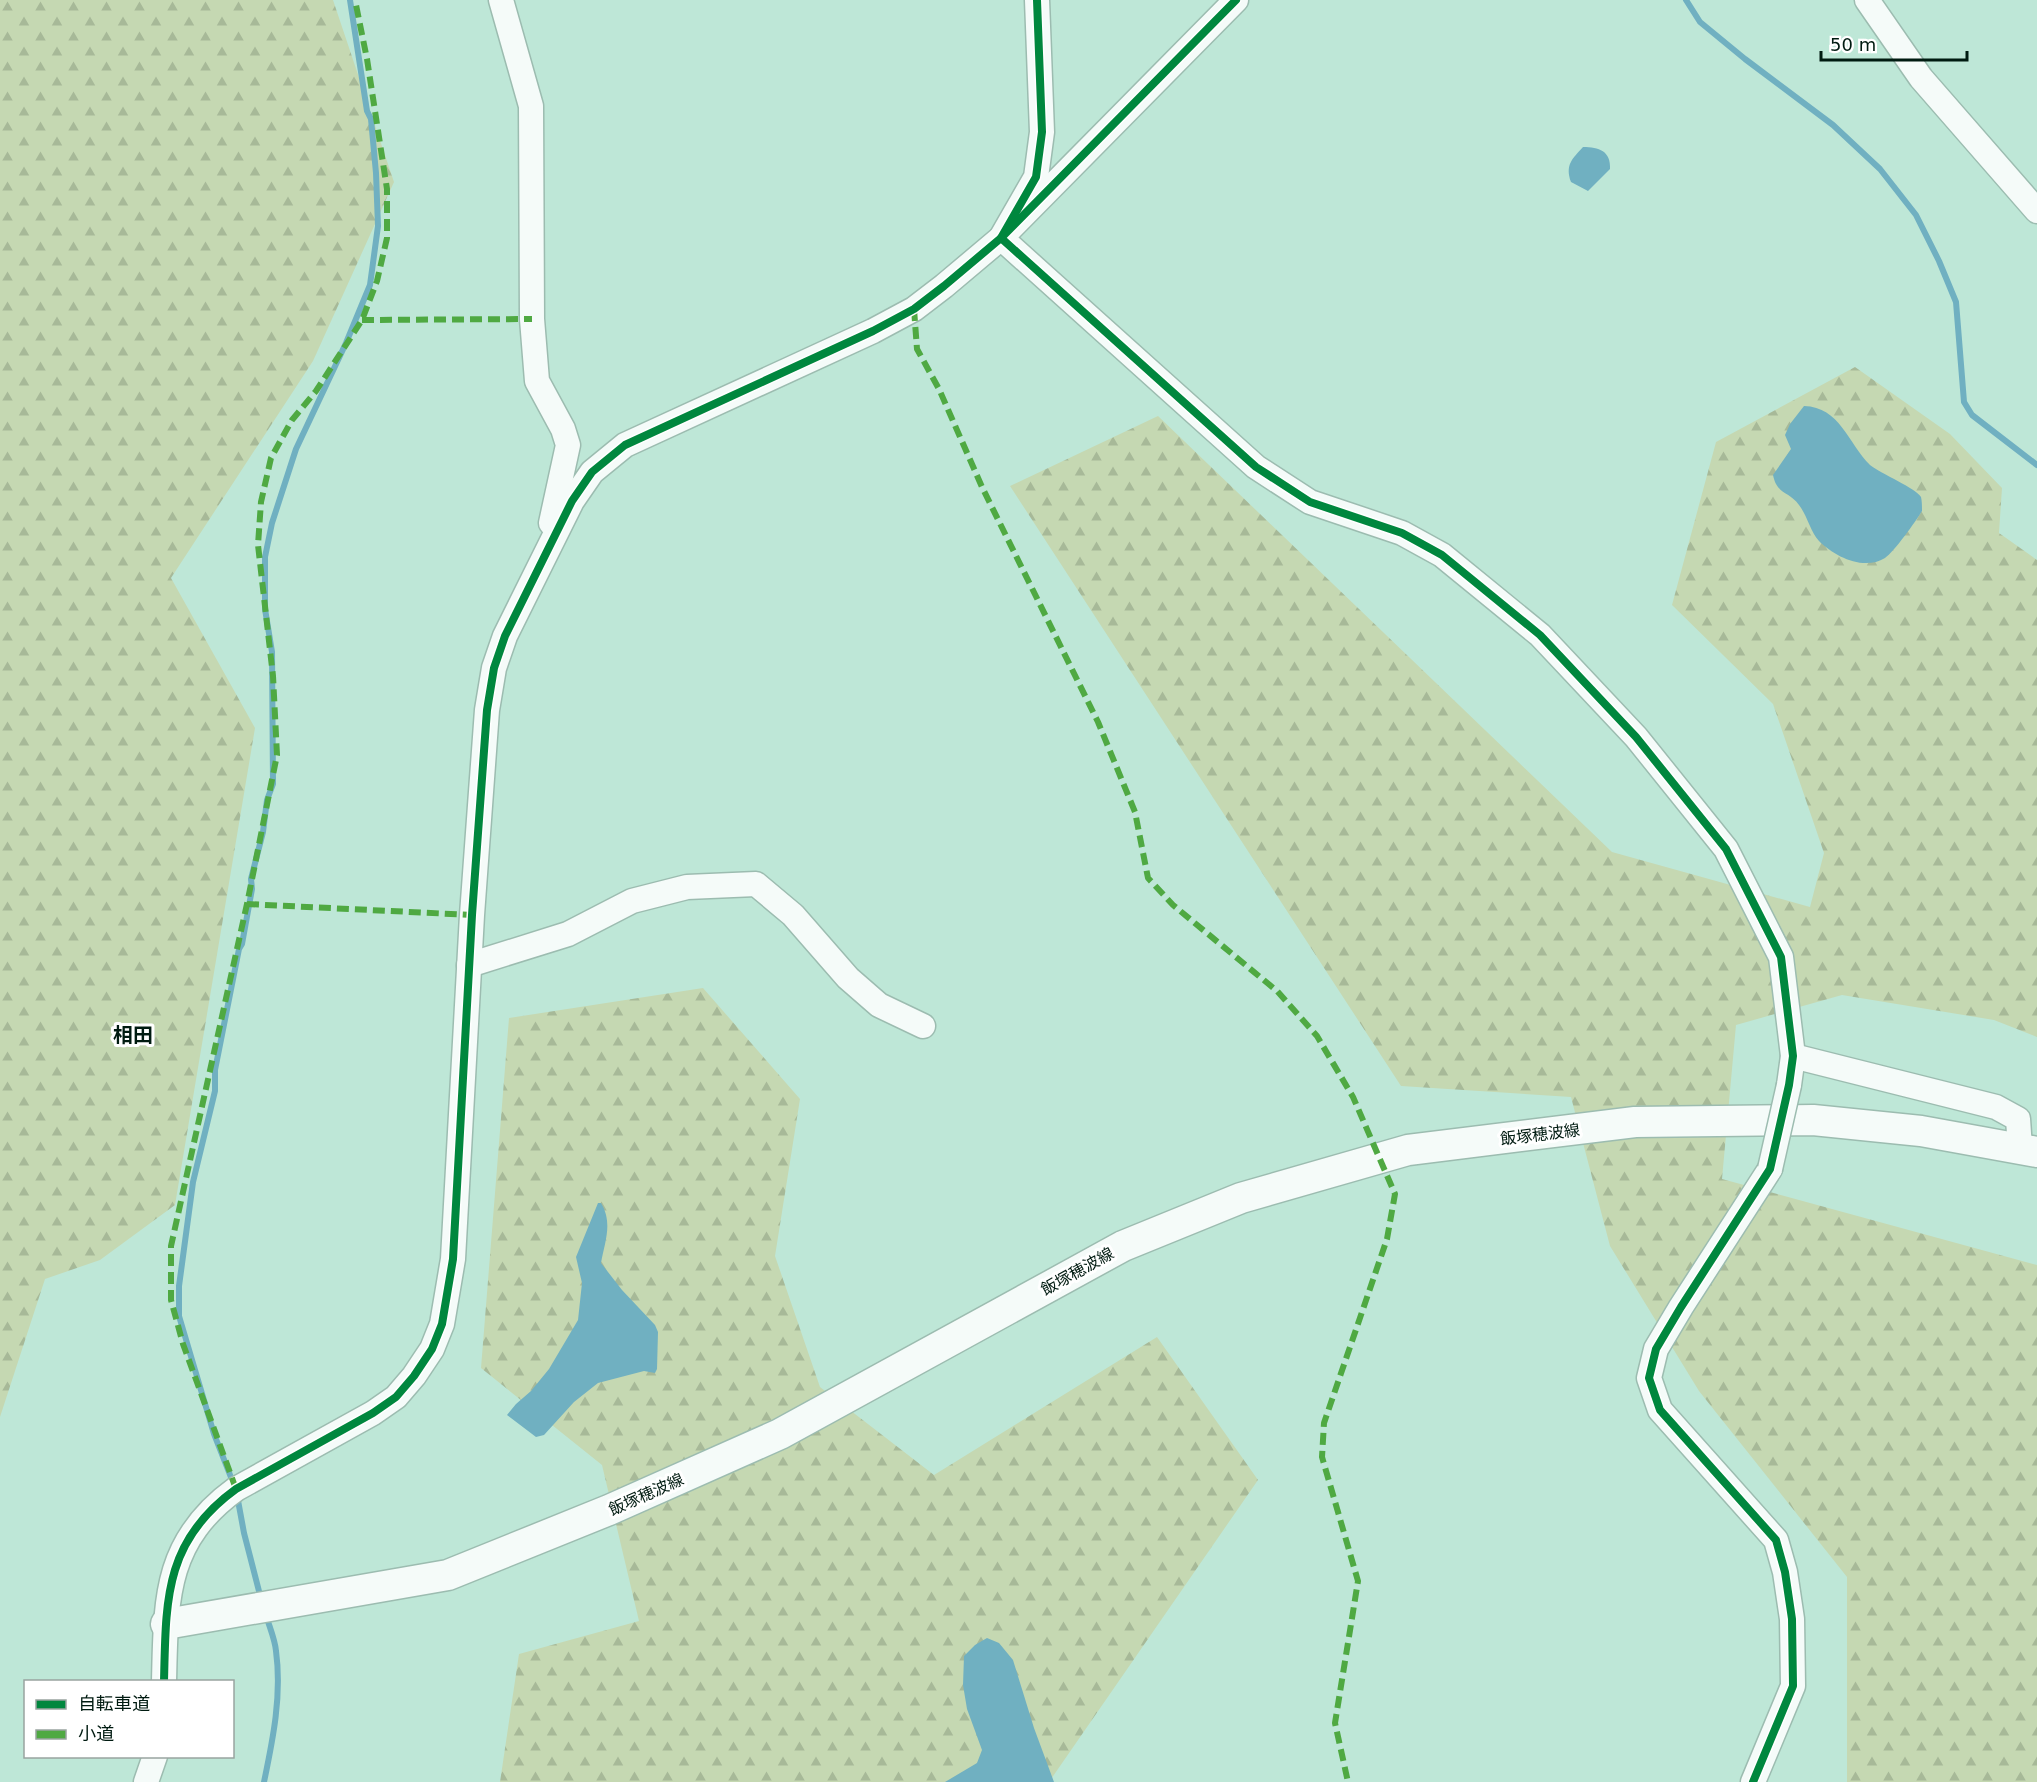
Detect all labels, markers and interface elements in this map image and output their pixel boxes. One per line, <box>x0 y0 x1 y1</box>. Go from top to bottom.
scale bar <box>1821 24 1966 62</box>
text: 50 m <box>1830 34 1876 55</box>
district label: 相田 <box>113 1023 153 1047</box>
street label: 飯塚穂波線 <box>1499 1120 1581 1149</box>
street label: 飯塚穂波線 <box>1038 1244 1117 1299</box>
street label: 飯塚穂波線 <box>606 1470 687 1519</box>
legend <box>24 1680 234 1758</box>
text: 自転車道 <box>78 1693 150 1714</box>
text: 小道 <box>78 1723 114 1744</box>

